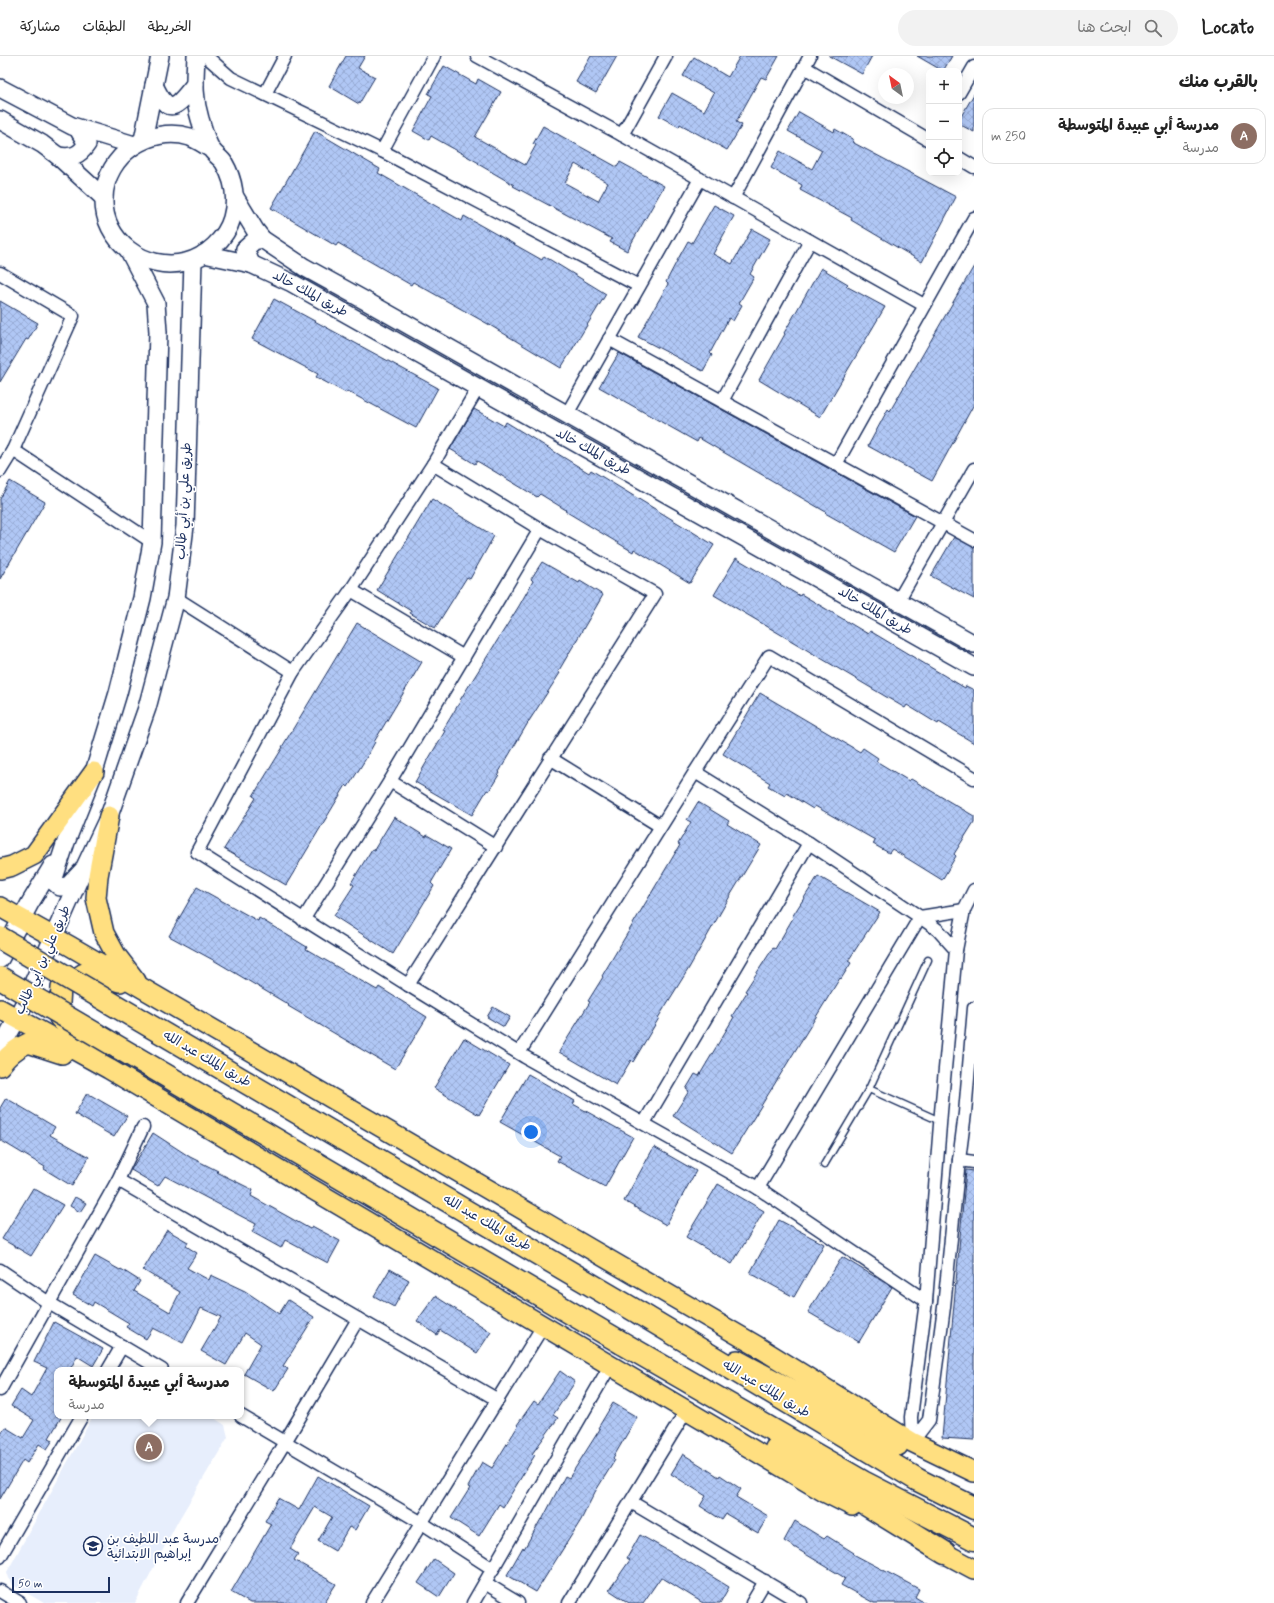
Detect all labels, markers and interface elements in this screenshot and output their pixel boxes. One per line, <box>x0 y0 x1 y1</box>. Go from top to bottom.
search box <box>898 10 1178 46</box>
text: Locato <box>1202 15 1254 40</box>
icon: search <box>1142 17 1164 39</box>
text: مشاركة <box>20 18 60 36</box>
text: الطبقات <box>82 18 126 36</box>
text: الخريطة <box>148 18 191 36</box>
text: ابحث هنا <box>1077 18 1132 38</box>
north arrow <box>878 68 914 104</box>
map controls <box>926 68 962 176</box>
button: + <box>926 68 962 104</box>
text: بالقرب منك <box>1179 71 1258 93</box>
button: − <box>926 104 962 140</box>
text: مدرسة أبي عبيدة المتوسطة <box>1058 116 1219 136</box>
text: 250 m <box>991 128 1026 145</box>
text: A <box>1240 128 1248 145</box>
button: locate <box>926 140 962 176</box>
text: مدرسة <box>1183 140 1219 157</box>
street label: طريق الملك خالد <box>269 267 351 321</box>
street label: طريق الملك خالد <box>553 424 633 480</box>
street label: طريق علي بن أبي طالب <box>172 442 198 560</box>
street label: طريق الملك خالد <box>835 583 915 639</box>
street label: طريق علي بن أبي طالب <box>11 903 77 1018</box>
street label: طريق الملك عبد الله <box>160 1027 254 1091</box>
your location <box>521 1122 541 1142</box>
street label: طريق الملك عبد الله <box>440 1191 534 1255</box>
street label: طريق الملك عبد الله <box>719 1356 813 1422</box>
popup <box>54 1367 244 1419</box>
text: مدرسة أبي عبيدة المتوسطة <box>68 1373 230 1393</box>
text: مدرسة <box>68 1397 105 1414</box>
pin: A <box>136 1432 162 1462</box>
place label: مدرسة عبد اللطيف بن إبراهيم الابتدائية <box>107 1531 219 1564</box>
school or university icon: مدرسة عبد اللطيف بن إبراهيم الابتدائية <box>82 1535 104 1557</box>
scale bar <box>12 1575 110 1594</box>
text: 50 m <box>18 1577 43 1591</box>

